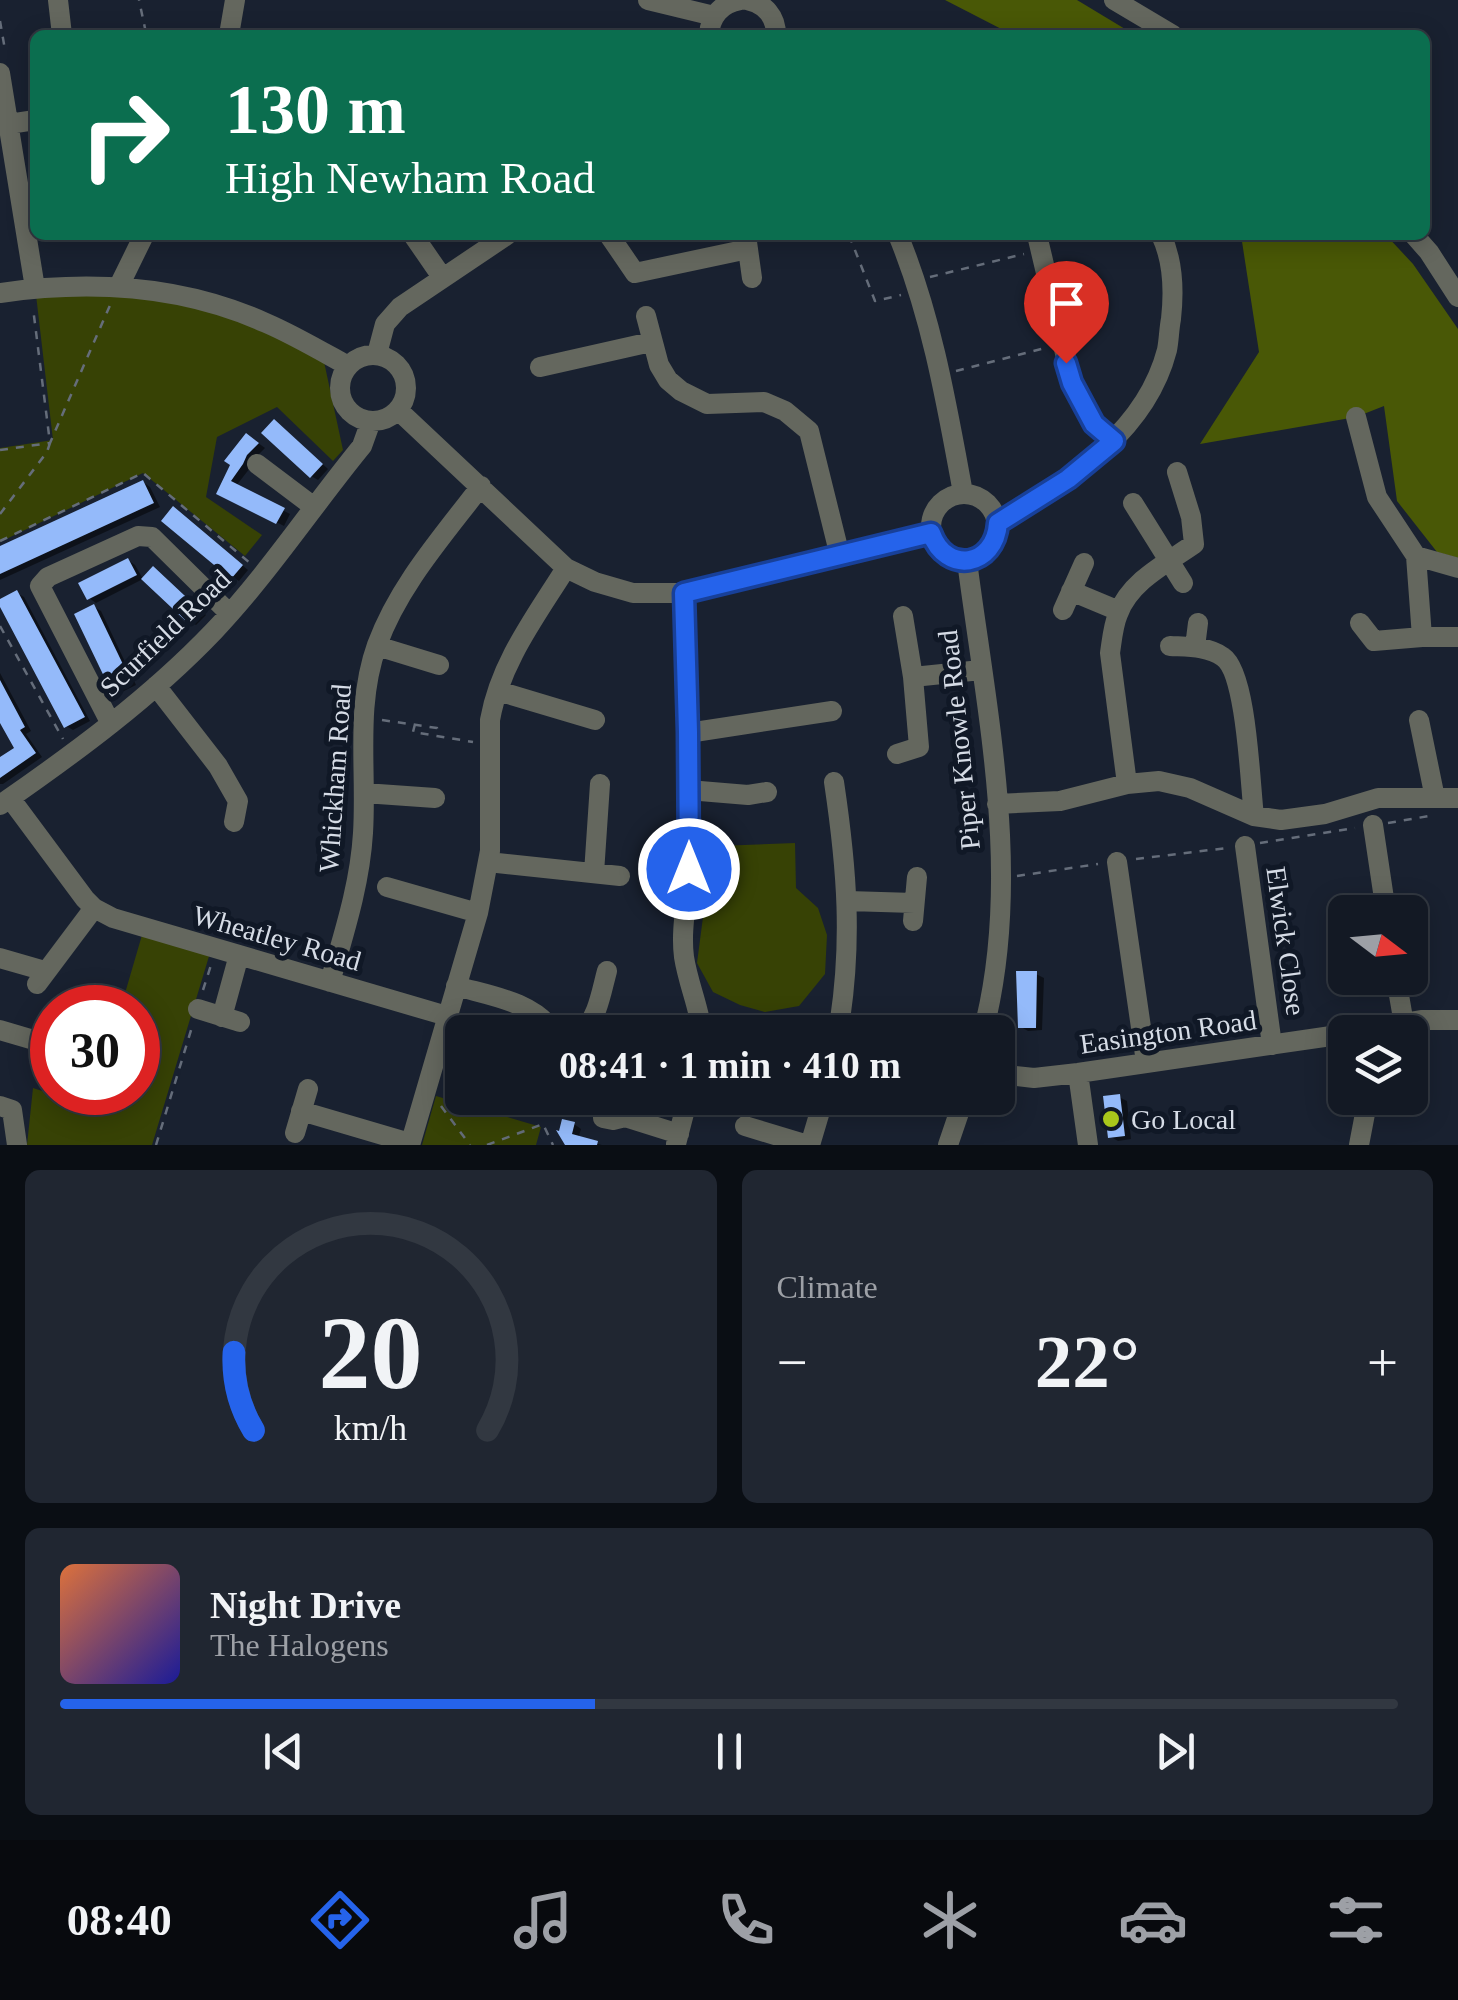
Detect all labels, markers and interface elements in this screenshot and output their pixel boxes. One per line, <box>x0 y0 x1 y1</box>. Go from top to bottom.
icon: right <box>60 70 190 200</box>
text: 130 m <box>225 71 406 148</box>
text: High Newham Road <box>225 153 595 203</box>
pin <box>1024 261 1109 364</box>
icon: arrive <box>1039 276 1094 331</box>
street label: Scurfield Road <box>94 563 236 703</box>
street label: Piper Knowle Road <box>932 629 986 851</box>
street label: Whickham Road <box>313 683 357 873</box>
position arrow <box>637 817 741 921</box>
street label: Elwick Close <box>1260 865 1312 1017</box>
north arrow <box>1328 895 1428 995</box>
map controls <box>1328 895 1428 1115</box>
street label: Wheatley Road <box>189 899 365 977</box>
speed limit sign: 30 <box>30 985 160 1115</box>
street label: Easington Road <box>1078 1004 1258 1060</box>
button: layers <box>1328 1015 1428 1115</box>
text: 08:41 · 1 min · 410 m <box>559 1044 901 1086</box>
place label: Go Local <box>1131 1104 1236 1135</box>
marker: Go Local <box>1100 1108 1122 1130</box>
text: Climate <box>777 1269 878 1305</box>
text: 20 <box>319 1295 423 1410</box>
text: 22° <box>1035 1320 1140 1403</box>
text: − <box>777 1332 808 1393</box>
text: + <box>1367 1332 1398 1393</box>
text: km/h <box>334 1408 408 1448</box>
text: Night Drive <box>210 1584 401 1626</box>
text: The Halogens <box>210 1627 389 1663</box>
icon: previous <box>256 1724 311 1779</box>
icon: pause <box>702 1724 757 1779</box>
icon: next <box>1148 1724 1203 1779</box>
icon: directions <box>305 1885 375 1955</box>
icon: music <box>508 1885 578 1955</box>
icon: phone <box>711 1885 781 1955</box>
icon: climate <box>915 1885 985 1955</box>
icon: car <box>1118 1885 1188 1955</box>
icon: filters <box>1321 1885 1391 1955</box>
text: 08:40 <box>67 1895 172 1945</box>

